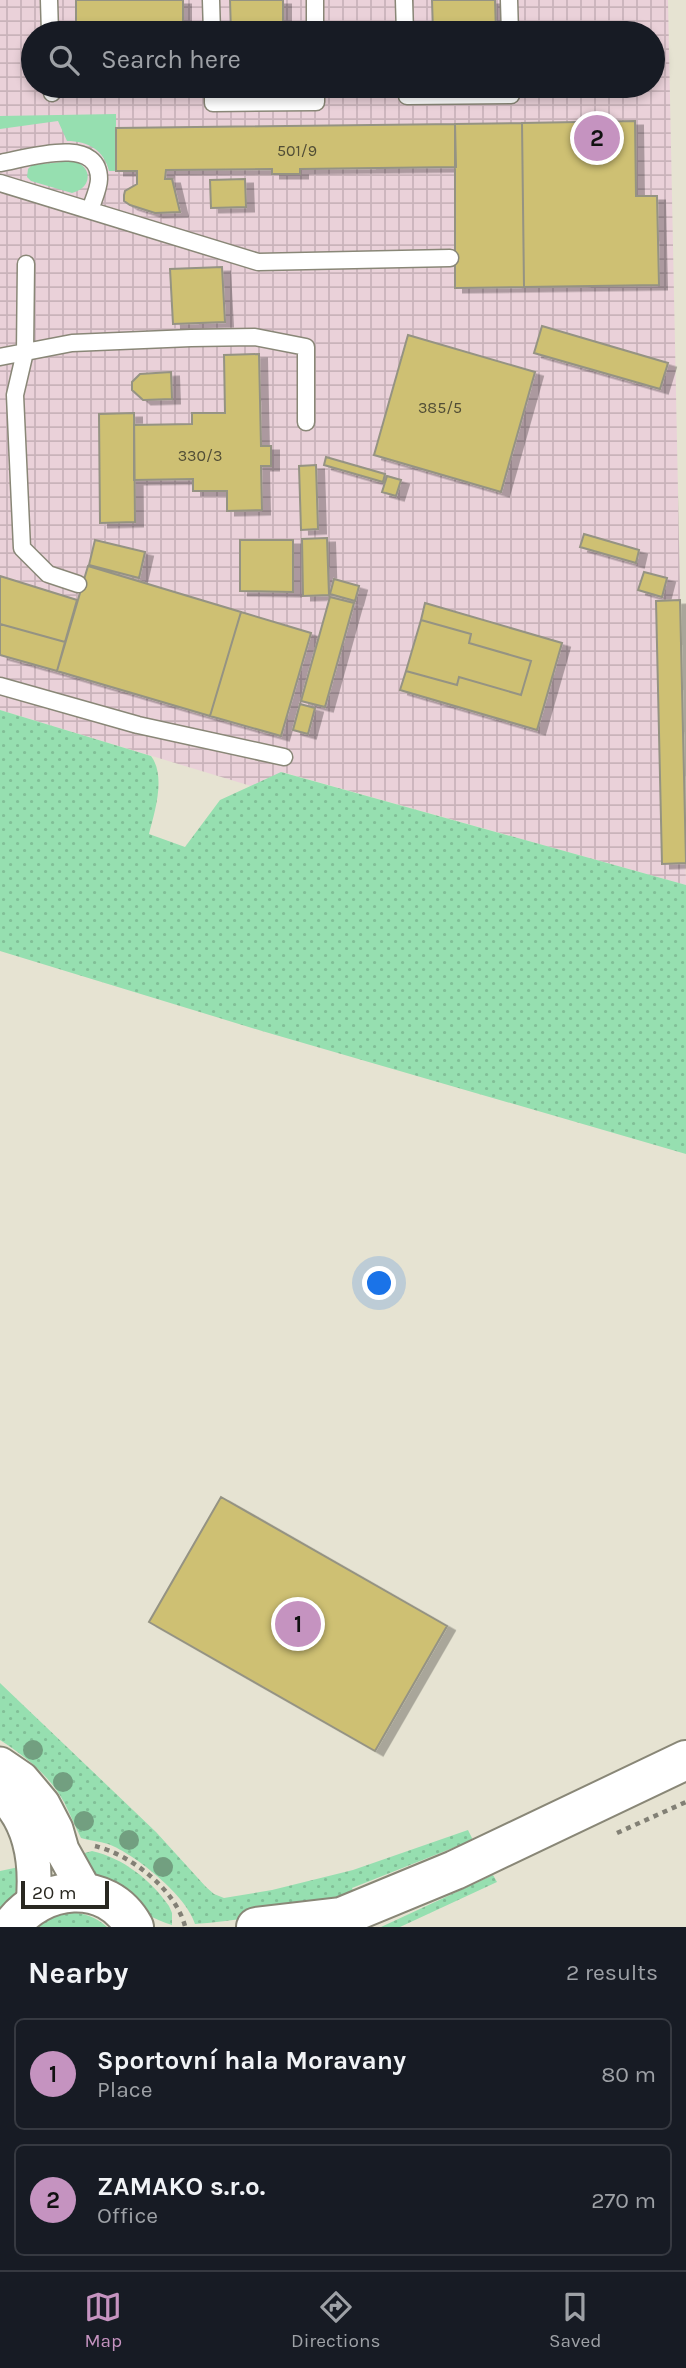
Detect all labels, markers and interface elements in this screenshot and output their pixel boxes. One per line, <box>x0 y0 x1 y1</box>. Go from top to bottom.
search box <box>21 21 665 98</box>
icon: search <box>45 41 83 79</box>
text: Search here <box>101 44 241 75</box>
pin: 2 <box>574 112 620 164</box>
house number: 501/9 <box>277 141 317 160</box>
house number: 385/5 <box>418 398 462 417</box>
house number: 330/3 <box>178 446 222 465</box>
your location <box>362 1266 396 1300</box>
pin: 1 <box>275 1598 321 1650</box>
scale bar <box>21 1878 108 1910</box>
text: 20 m <box>32 1882 77 1904</box>
text: Nearby <box>28 1955 128 1991</box>
text: 2 results <box>566 1959 658 1986</box>
text: Sportovní hala Moravany <box>97 2045 406 2076</box>
text: 1 <box>49 2061 57 2088</box>
text: 80 m <box>601 2061 656 2088</box>
text: Place <box>97 2076 153 2103</box>
text: ZAMAKO s.r.o. <box>97 2171 265 2202</box>
text: 2 <box>46 2187 60 2214</box>
text: 270 m <box>591 2187 656 2214</box>
text: Office <box>97 2202 158 2229</box>
tab: Map <box>84 2288 122 2352</box>
tab: Directions <box>291 2288 380 2352</box>
tab: Saved <box>549 2288 602 2352</box>

